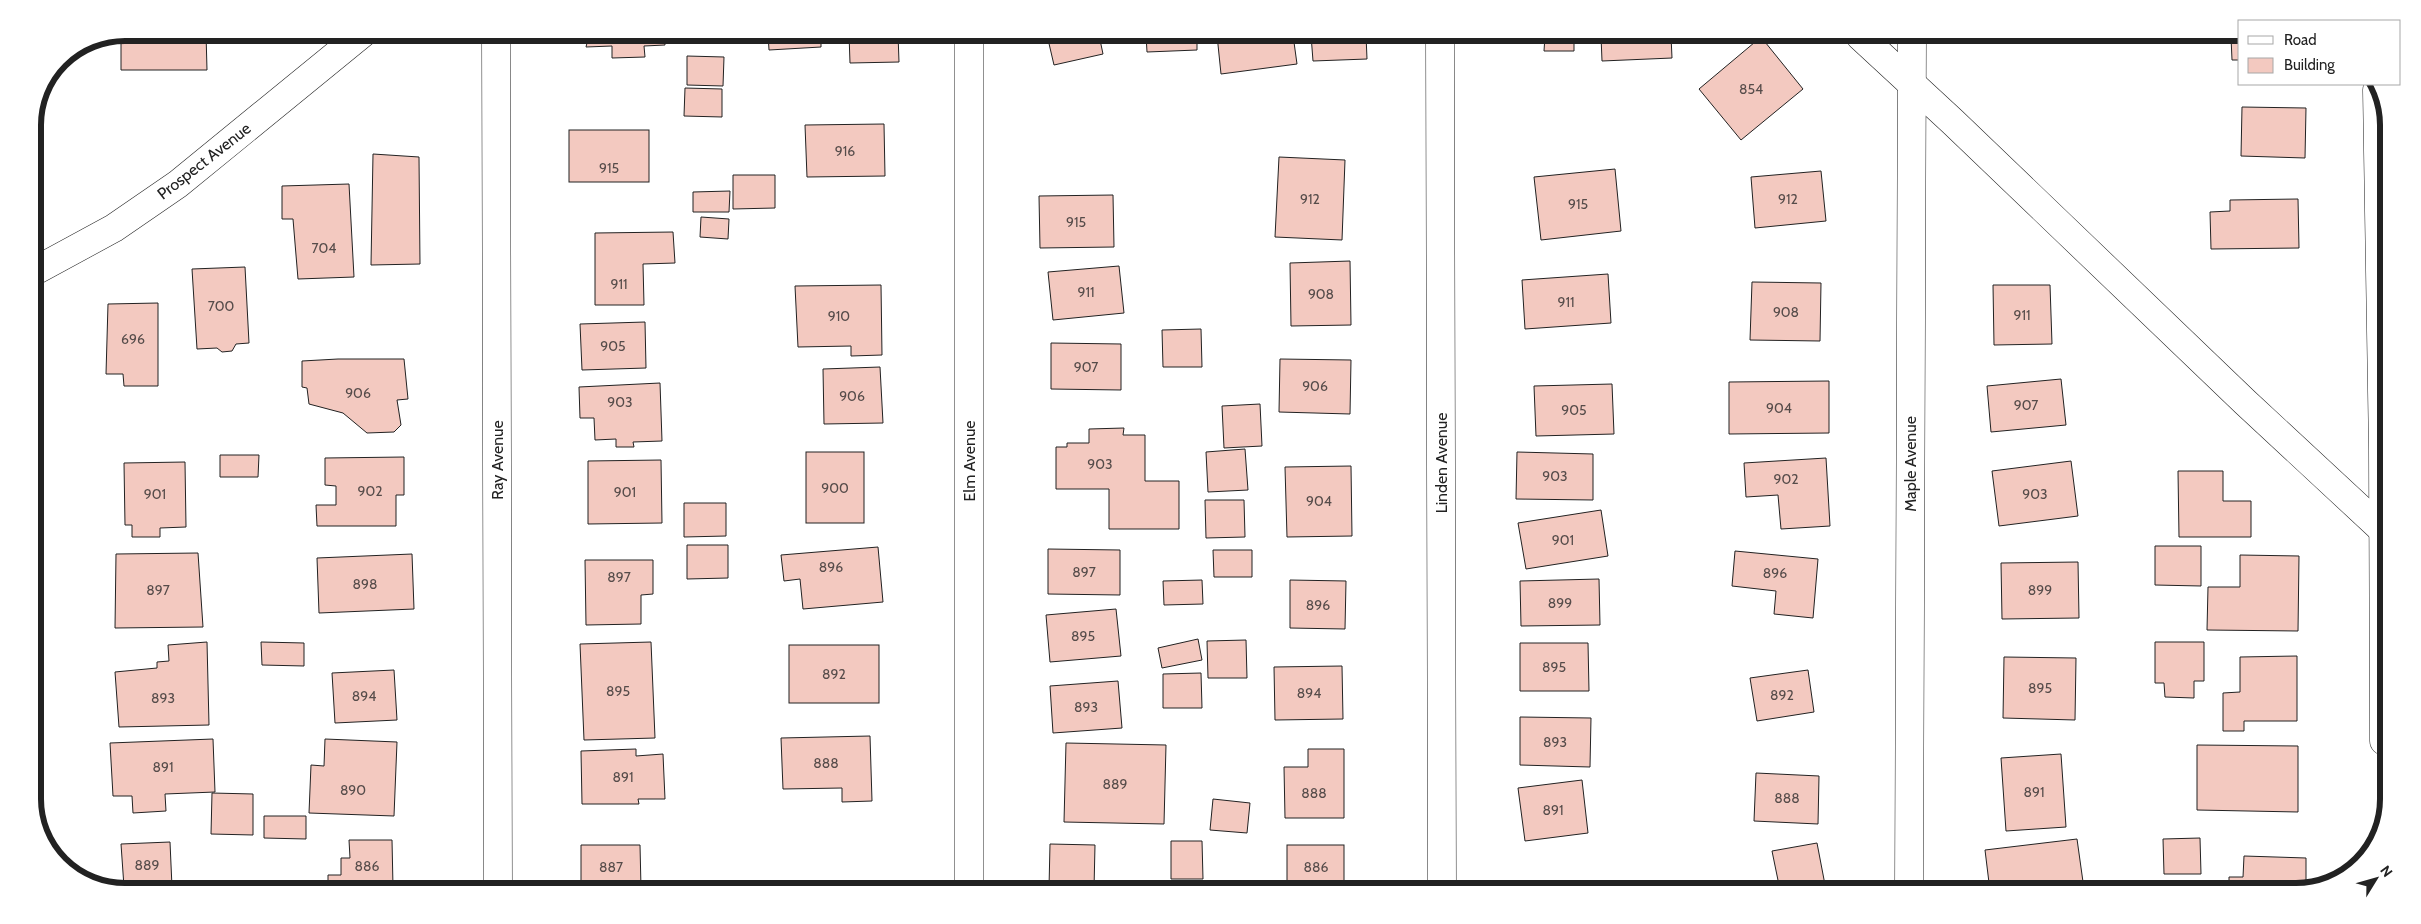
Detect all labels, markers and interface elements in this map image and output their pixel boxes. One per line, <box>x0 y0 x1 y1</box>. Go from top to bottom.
legend <box>2238 20 2401 85</box>
text: Road <box>2284 31 2317 49</box>
text: Building <box>2284 56 2335 74</box>
house number: 854 <box>1739 80 1763 98</box>
street label: Prospect Avenue <box>153 119 255 203</box>
house number: 916 <box>835 142 855 160</box>
house number: 915 <box>599 159 619 177</box>
house number: 912 <box>1300 190 1320 208</box>
house number: 912 <box>1778 190 1798 208</box>
house number: 915 <box>1568 195 1588 213</box>
house number: 915 <box>1066 213 1086 231</box>
house number: 704 <box>312 239 336 257</box>
house number: 911 <box>610 275 628 293</box>
house number: 911 <box>1077 283 1095 301</box>
house number: 908 <box>1308 285 1334 303</box>
house number: 911 <box>1557 293 1575 311</box>
house number: 700 <box>208 297 234 315</box>
house number: 908 <box>1773 303 1799 321</box>
house number: 911 <box>2013 306 2031 324</box>
house number: 910 <box>828 307 850 325</box>
house number: 696 <box>121 330 145 348</box>
house number: 905 <box>600 337 626 355</box>
house number: 907 <box>1074 358 1098 376</box>
house number: 906 <box>1302 377 1328 395</box>
house number: 906 <box>345 384 371 402</box>
house number: 906 <box>839 387 865 405</box>
house number: 903 <box>607 393 633 411</box>
house number: 907 <box>2014 396 2038 414</box>
house number: 904 <box>1766 399 1792 417</box>
house number: 905 <box>1561 401 1587 419</box>
street label: Linden Avenue <box>1432 413 1451 513</box>
street label: Maple Avenue <box>1901 416 1920 512</box>
street label: Ray Avenue <box>488 420 507 500</box>
street label: Elm Avenue <box>960 420 979 502</box>
house number: 903 <box>1087 455 1113 473</box>
house number: 903 <box>1542 467 1568 485</box>
house number: 902 <box>1773 470 1799 488</box>
house number: 900 <box>821 479 849 497</box>
house number: 902 <box>357 482 383 500</box>
house number: 901 <box>614 483 636 501</box>
house number: 901 <box>144 485 166 503</box>
house number: 903 <box>2022 485 2048 503</box>
house number: 904 <box>1306 492 1332 510</box>
house number: 901 <box>1552 531 1574 549</box>
house number: 896 <box>819 558 843 576</box>
house number: 897 <box>1072 563 1096 581</box>
house number: 896 <box>1763 564 1787 582</box>
house number: 897 <box>607 568 631 586</box>
house number: 898 <box>353 575 377 593</box>
house number: 897 <box>146 581 170 599</box>
house number: 899 <box>2028 581 2052 599</box>
house number: 899 <box>1548 594 1572 612</box>
house number: 896 <box>1306 596 1330 614</box>
house number: 895 <box>1071 627 1095 645</box>
house number: 895 <box>1542 658 1566 676</box>
house number: 892 <box>822 665 846 683</box>
house number: 895 <box>2028 679 2052 697</box>
house number: 895 <box>606 682 630 700</box>
house number: 894 <box>1297 684 1321 702</box>
house number: 892 <box>1770 686 1794 704</box>
house number: 894 <box>352 687 376 705</box>
house number: 893 <box>151 689 175 707</box>
house number: 893 <box>1074 698 1098 716</box>
house number: 893 <box>1543 733 1567 751</box>
house number: 888 <box>813 754 839 772</box>
house number: 891 <box>153 758 174 776</box>
house number: 891 <box>613 768 634 786</box>
house number: 889 <box>1103 775 1128 793</box>
house number: 890 <box>340 781 366 799</box>
house number: 891 <box>2024 783 2045 801</box>
house number: 888 <box>1301 784 1327 802</box>
house number: 888 <box>1774 789 1800 807</box>
house number: 891 <box>1543 801 1564 819</box>
north arrow <box>2351 854 2401 904</box>
house number: 889 <box>135 856 160 874</box>
house number: 886 <box>355 857 380 875</box>
house number: 887 <box>599 858 623 876</box>
house number: 886 <box>1304 858 1329 876</box>
text: N <box>2376 862 2397 881</box>

